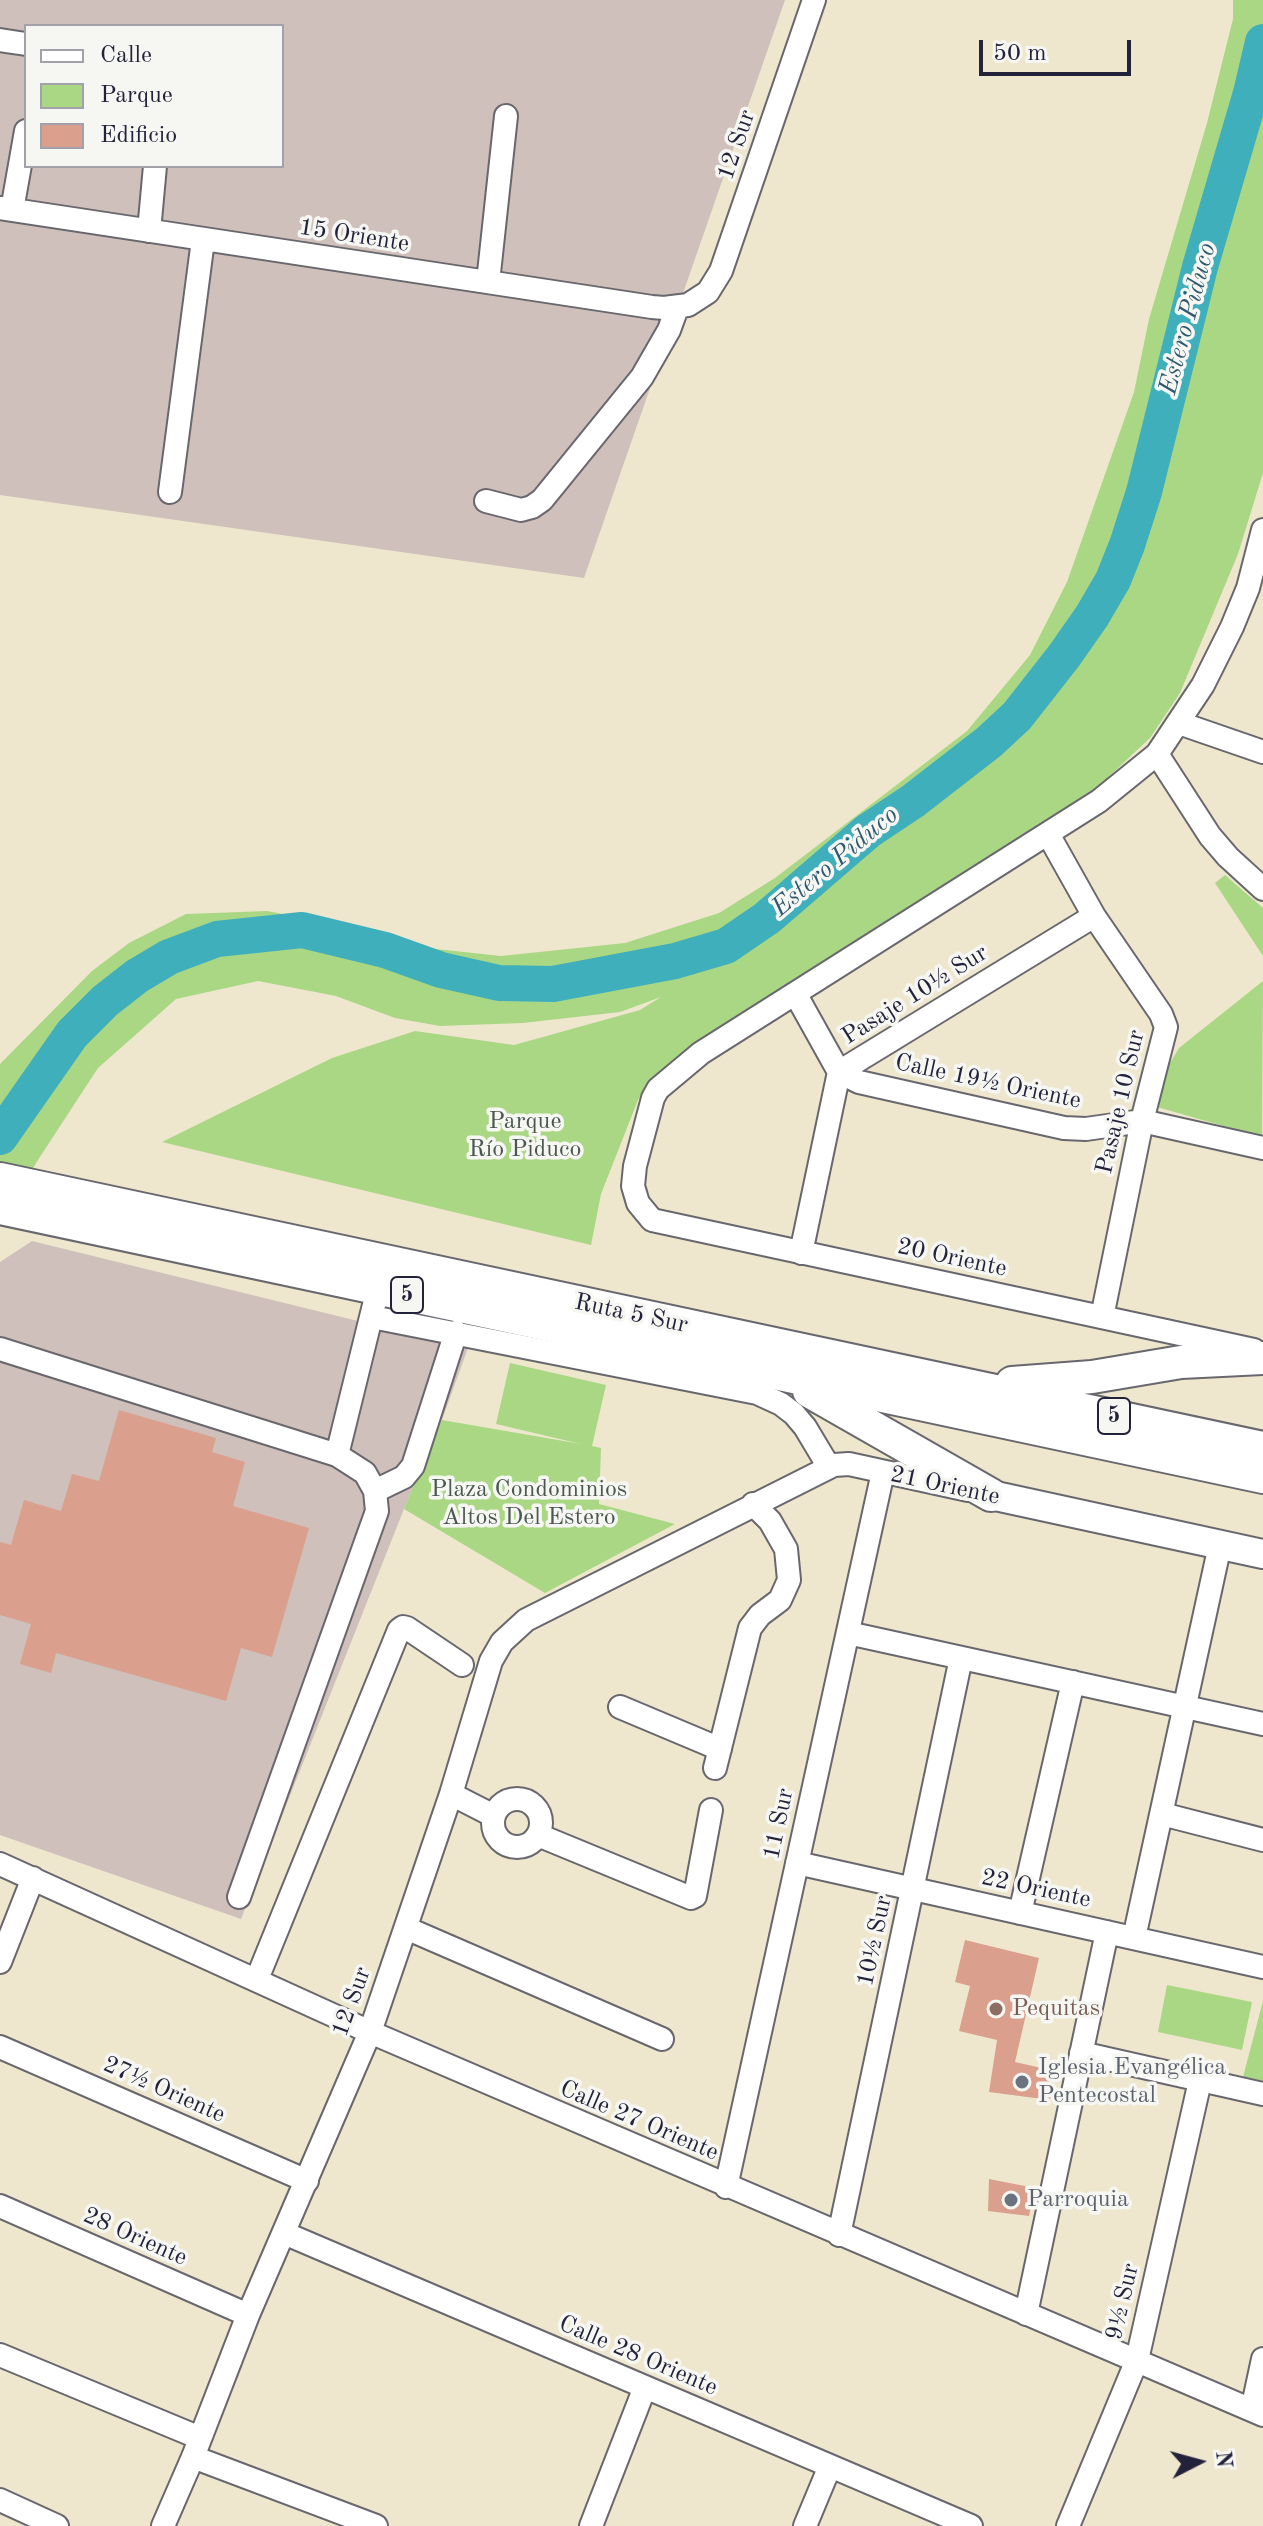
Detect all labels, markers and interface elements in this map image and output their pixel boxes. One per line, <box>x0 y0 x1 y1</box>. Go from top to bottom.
legend <box>24 24 284 168</box>
scale bar <box>983 24 1135 74</box>
text: 50 m <box>993 42 1047 66</box>
text: Calle <box>100 44 152 68</box>
text: Parque <box>100 84 173 108</box>
street label: 12 Sur <box>712 106 762 184</box>
text: Edificio <box>100 124 177 148</box>
street label: 15 Oriente <box>297 213 411 259</box>
water label: Estero Piduco <box>1153 240 1223 398</box>
water label: Estero Piduco <box>765 800 905 924</box>
street label: Pasaje 10½ Sur <box>837 939 993 1051</box>
street label: Pasaje 10 Sur <box>1090 1027 1152 1177</box>
street label: Calle 19½ Oriente <box>892 1048 1084 1116</box>
park label: Parque Río Piduco <box>469 1108 581 1164</box>
street label: 20 Oriente <box>895 1232 1009 1284</box>
road number: 5 <box>391 1277 423 1313</box>
street label: Ruta 5 Sur <box>572 1288 690 1340</box>
road number: 5 <box>1098 1398 1130 1434</box>
street label: 21 Oriente <box>888 1460 1002 1512</box>
park label: Plaza Condominios Altos Del Estero <box>431 1476 627 1532</box>
street label: 11 Sur <box>757 1786 801 1862</box>
street label: 22 Oriente <box>979 1863 1093 1915</box>
street label: 10½ Sur <box>851 1893 899 1989</box>
street label: 12 Sur <box>326 1963 378 2041</box>
place label: Pequitas <box>1012 1995 1100 2023</box>
marker: Pequitas <box>987 2000 1005 2018</box>
street label: 27½ Oriente <box>98 2050 230 2130</box>
place label: Iglesia Evangélica Pentecostal <box>1038 2054 1226 2110</box>
marker: Iglesia Evangélica Pentecostal <box>1013 2073 1031 2091</box>
street label: Calle 27 Oriente <box>555 2075 723 2167</box>
place label: Parroquia <box>1027 2186 1129 2214</box>
marker: Parroquia <box>1002 2191 1020 2209</box>
street label: 28 Oriente <box>78 2201 192 2273</box>
street label: 9½ Sur <box>1100 2261 1146 2343</box>
street label: Calle 28 Oriente <box>554 2310 722 2402</box>
north arrow <box>1159 2422 1239 2502</box>
text: N <box>1211 2450 1235 2469</box>

